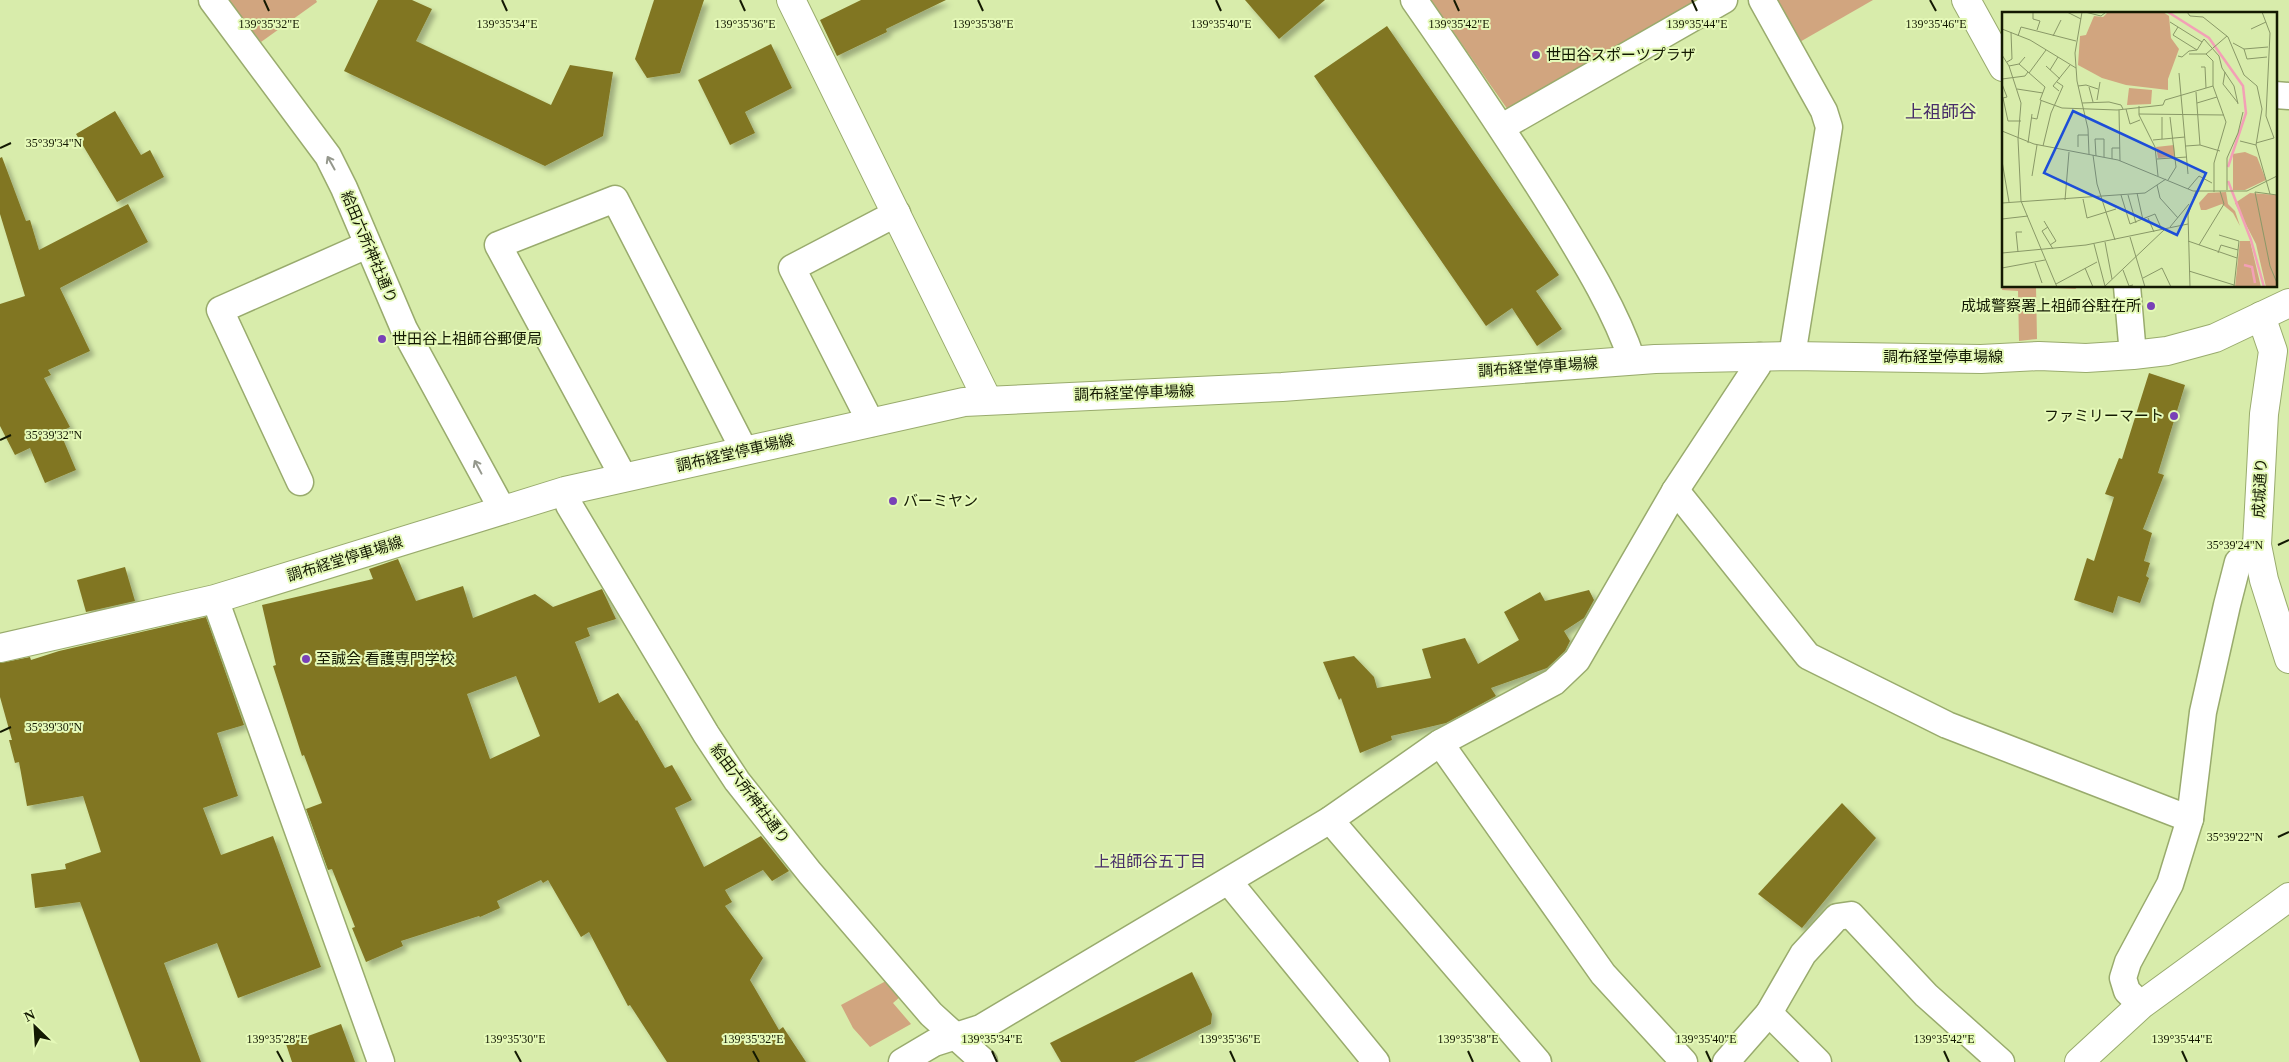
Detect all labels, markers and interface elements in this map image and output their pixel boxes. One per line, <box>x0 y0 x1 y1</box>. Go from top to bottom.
inset map <box>2002 12 2276 288</box>
text: 139°35'32"E <box>238 17 300 31</box>
text: 139°35'34"E <box>476 17 538 31</box>
text: 139°35'36"E <box>714 17 776 31</box>
text: 139°35'38"E <box>952 17 1014 31</box>
text: 139°35'40"E <box>1190 17 1252 31</box>
text: 139°35'42"E <box>1428 17 1490 31</box>
text: 139°35'44"E <box>1666 17 1728 31</box>
text: 139°35'46"E <box>1905 17 1967 31</box>
place label: 世田谷スポーツプラザ <box>1546 47 1696 63</box>
marker: 世田谷スポーツプラザ <box>1530 49 1542 61</box>
district label: 上祖師谷 <box>1905 102 1977 122</box>
text: 35°39'34"N <box>26 136 83 150</box>
one-way arrow <box>326 156 336 171</box>
street label: 給田六所神社通り <box>338 188 401 305</box>
place label: 成城警察署上祖師谷駐在所 <box>1961 298 2141 314</box>
marker: 成城警察署上祖師谷駐在所 <box>2145 300 2157 312</box>
place label: 世田谷上祖師谷郵便局 <box>392 331 542 347</box>
marker: 世田谷上祖師谷郵便局 <box>376 333 388 345</box>
street label: 調布経堂停車場線 <box>1883 349 2003 365</box>
street label: 調布経堂停車場線 <box>1478 355 1598 379</box>
street label: 調布経堂停車場線 <box>1074 383 1194 403</box>
place label: ファミリーマート <box>2044 408 2164 424</box>
marker: ファミリーマート <box>2168 410 2180 422</box>
text: 35°39'32"N <box>26 428 83 442</box>
street label: 調布経堂停車場線 <box>675 432 795 474</box>
street label: 成城通り <box>2250 458 2270 518</box>
one-way arrow <box>473 459 483 474</box>
place label: バーミヤン <box>903 493 978 509</box>
marker: バーミヤン <box>887 495 899 507</box>
street label: 調布経堂停車場線 <box>285 534 405 584</box>
text: 35°39'24"N <box>2207 538 2264 552</box>
place label: 至誠会 看護専門学校 <box>316 651 455 667</box>
marker: 至誠会 看護専門学校 <box>300 653 312 665</box>
text: 35°39'30"N <box>26 720 83 734</box>
street label: 給田六所神社通り <box>707 741 793 847</box>
text: 35°39'22"N <box>2207 830 2264 844</box>
district label: 上祖師谷五丁目 <box>1094 853 1206 870</box>
north arrow <box>10 1002 60 1052</box>
text: N <box>22 1007 37 1025</box>
text: 139°35'28"E <box>246 1032 308 1046</box>
text: 139°35'30"E <box>484 1032 546 1046</box>
text: 139°35'32"E <box>722 1032 784 1046</box>
text: 139°35'34"E <box>961 1032 1023 1046</box>
text: 139°35'36"E <box>1199 1032 1261 1046</box>
text: 139°35'38"E <box>1437 1032 1499 1046</box>
text: 139°35'40"E <box>1675 1032 1737 1046</box>
text: 139°35'42"E <box>1913 1032 1975 1046</box>
text: 139°35'44"E <box>2151 1032 2213 1046</box>

